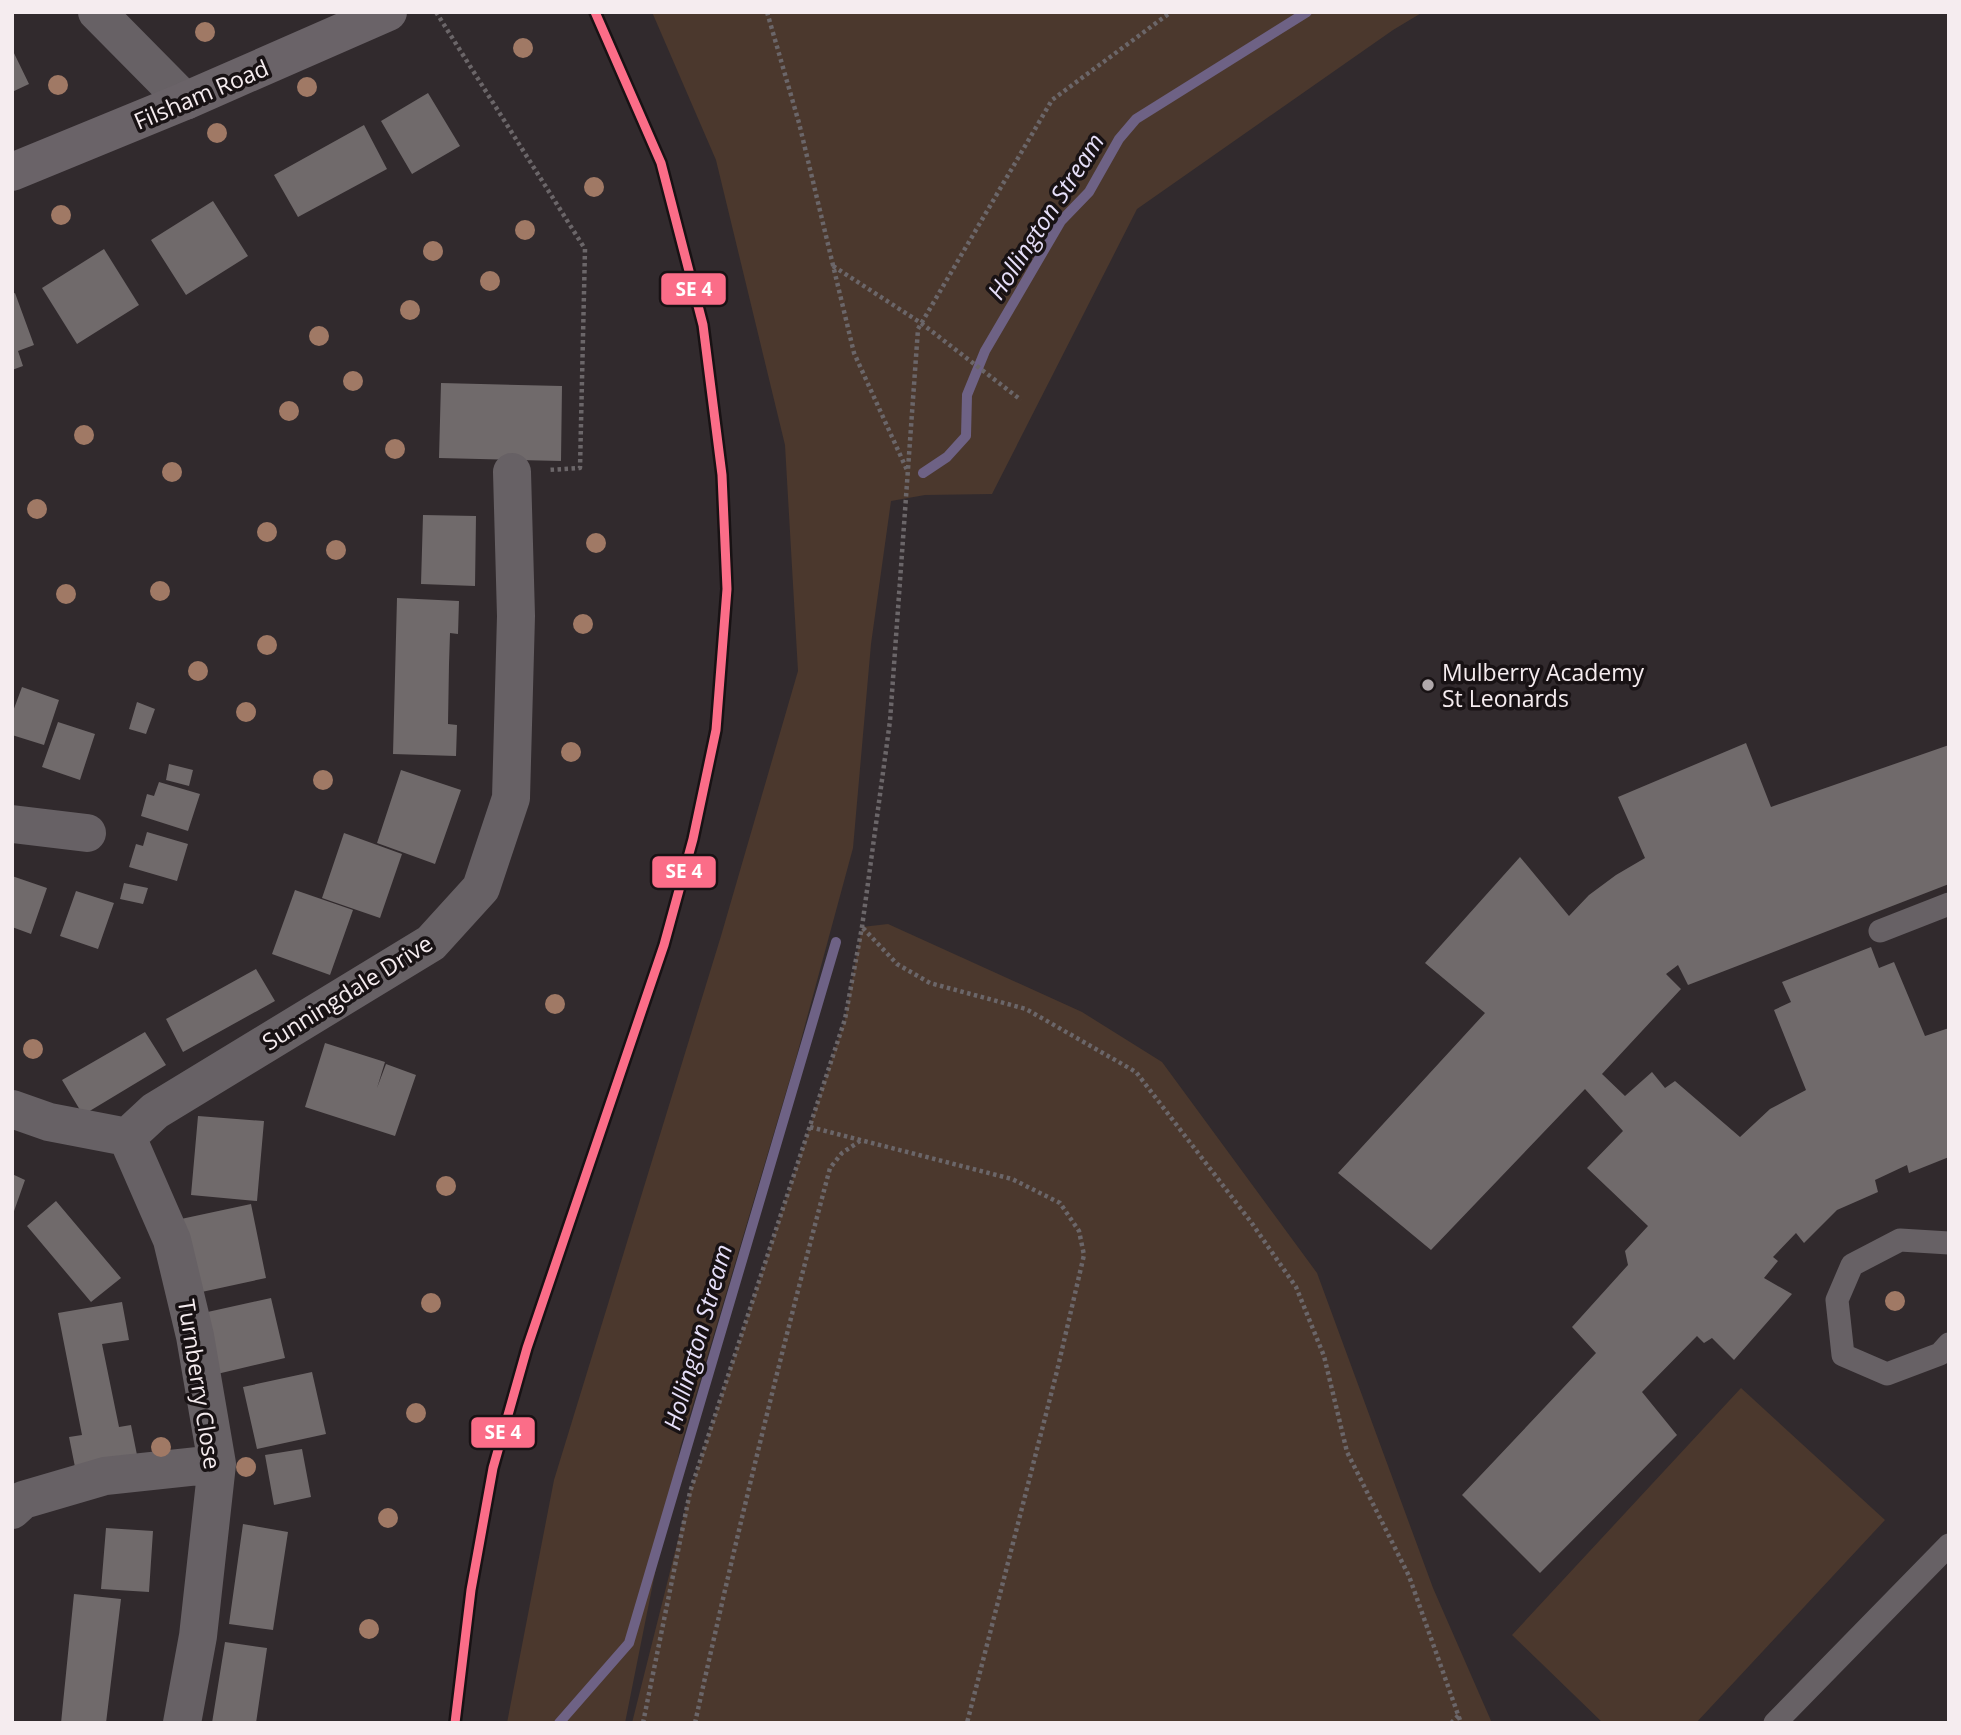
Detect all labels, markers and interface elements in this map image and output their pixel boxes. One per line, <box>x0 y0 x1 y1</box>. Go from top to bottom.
street label: Filsham Road <box>129 51 273 137</box>
water label: Hollington Stream <box>979 127 1111 305</box>
line badge: SE 4 <box>660 272 727 306</box>
text: SE 4 <box>676 276 713 302</box>
place label: Mulberry Academy St Leonards <box>1442 656 1645 714</box>
marker: Mulberry Academy St Leonards <box>1420 677 1436 693</box>
line badge: SE 4 <box>651 855 717 889</box>
text: SE 4 <box>666 858 703 884</box>
street label: Sunningdale Drive <box>256 927 438 1057</box>
water label: Hollington Stream <box>655 1240 739 1434</box>
street label: Turnberry Close <box>171 1297 229 1471</box>
line badge: SE 4 <box>470 1416 536 1449</box>
text: SE 4 <box>485 1419 522 1445</box>

